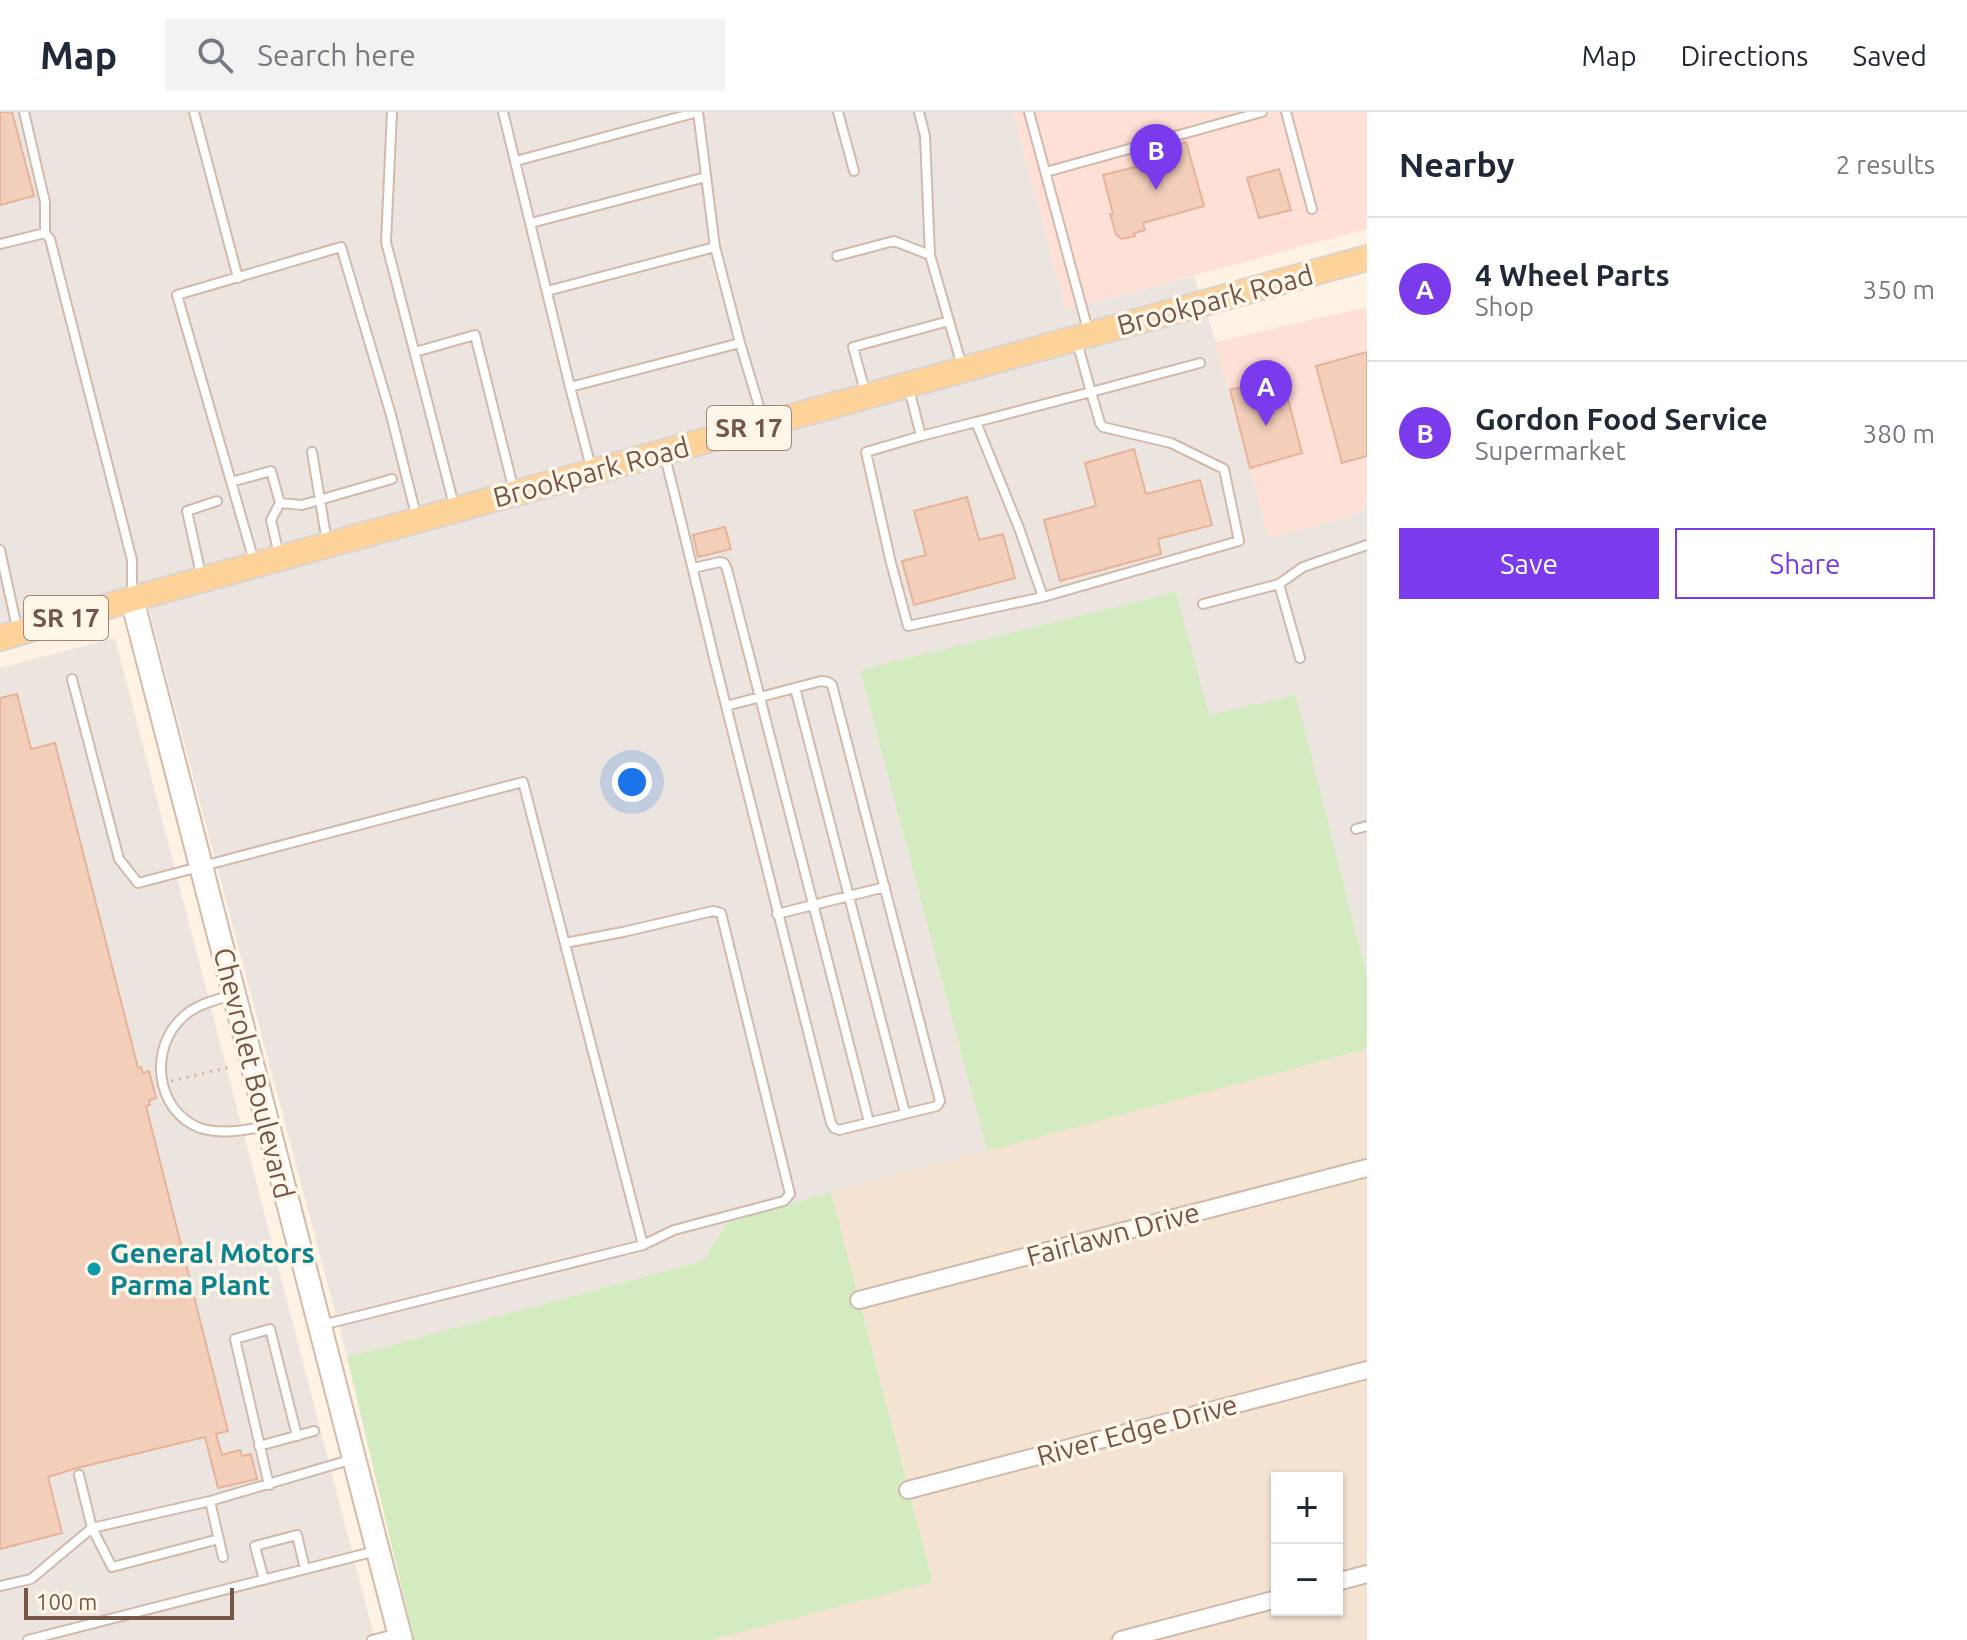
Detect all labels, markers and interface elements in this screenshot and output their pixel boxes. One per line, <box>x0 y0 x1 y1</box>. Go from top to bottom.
search box <box>165 19 725 91</box>
icon: search <box>193 33 237 77</box>
text: Map <box>40 34 117 76</box>
text: Search here <box>257 38 416 72</box>
text: Map <box>1581 40 1637 71</box>
text: Directions <box>1681 40 1808 71</box>
text: Saved <box>1852 40 1927 71</box>
pin: B <box>1130 124 1182 190</box>
text: Nearby <box>1399 145 1514 183</box>
text: 2 results <box>1836 150 1935 179</box>
street label: Brookpark Road <box>1113 258 1316 341</box>
text: 4 Wheel Parts <box>1475 258 1670 292</box>
text: A <box>1416 275 1434 304</box>
text: 350 m <box>1863 275 1935 304</box>
text: Shop <box>1475 292 1534 321</box>
pin: A <box>1240 360 1292 426</box>
text: Gordon Food Service <box>1475 402 1768 436</box>
road number: SR 17 <box>707 406 791 450</box>
text: B <box>1416 419 1434 448</box>
text: 380 m <box>1863 419 1935 448</box>
street label: Brookpark Road <box>489 430 692 513</box>
text: Supermarket <box>1475 436 1626 465</box>
button: Save <box>1399 528 1659 599</box>
button: Share <box>1675 528 1935 599</box>
road number: SR 17 <box>24 596 108 640</box>
your location <box>612 762 652 802</box>
street label: Chevrolet Boulevard <box>208 944 301 1202</box>
street label: Fairlawn Drive <box>1023 1196 1203 1271</box>
place label: General Motors Parma Plant <box>110 1237 315 1300</box>
marker: General Motors Parma Plant <box>85 1260 103 1278</box>
street label: River Edge Drive <box>1033 1388 1241 1471</box>
map controls <box>1271 1472 1343 1616</box>
button: + <box>1271 1472 1343 1544</box>
button: − <box>1271 1544 1343 1616</box>
scale bar <box>24 1584 234 1620</box>
text: 100 m <box>36 1589 97 1614</box>

